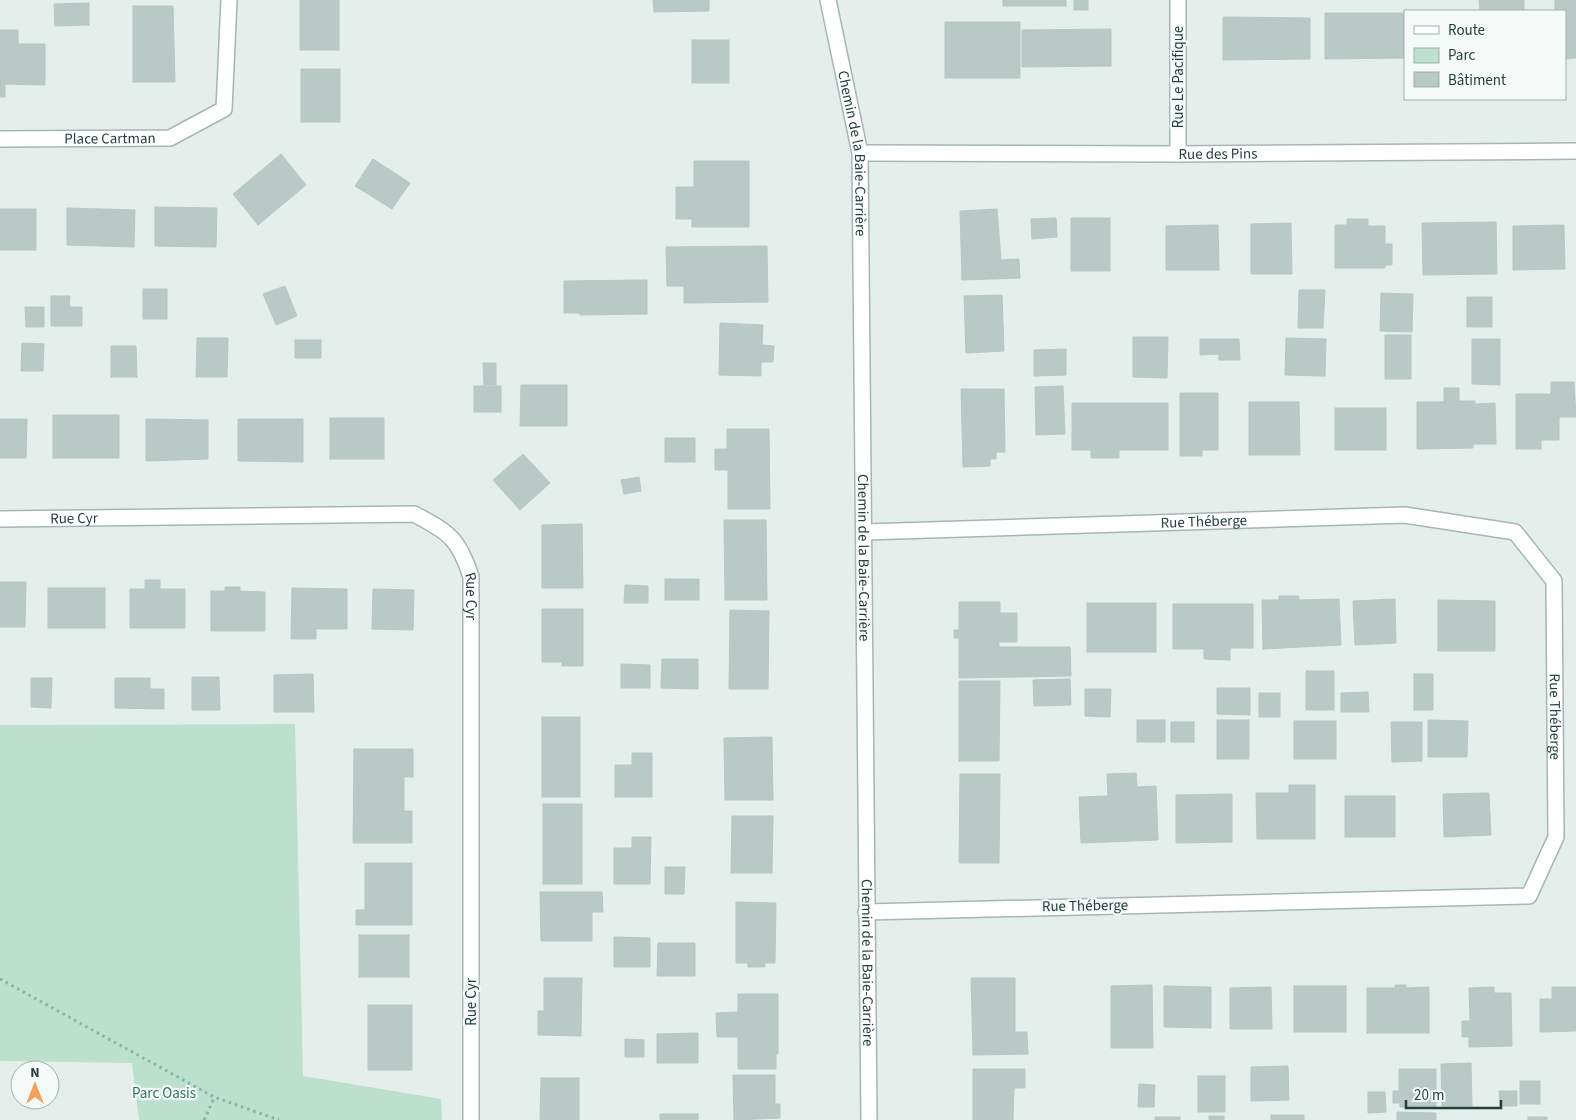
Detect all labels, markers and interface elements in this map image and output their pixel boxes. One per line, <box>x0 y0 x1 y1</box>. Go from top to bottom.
legend <box>1404 10 1566 100</box>
text: Route <box>1448 20 1485 41</box>
street label: Rue Le Pacifique <box>1168 26 1189 128</box>
text: Parc <box>1448 45 1475 66</box>
street label: Chemin de la Baie-Carrière <box>833 69 871 236</box>
text: Bâtiment <box>1448 70 1506 91</box>
street label: Place Cartman <box>64 128 156 149</box>
street label: Rue des Pins <box>1178 143 1258 164</box>
street label: Chemin de la Baie-Carrière <box>852 474 875 641</box>
street label: Rue Cyr <box>50 507 99 529</box>
street label: Rue Théberge <box>1160 509 1247 533</box>
street label: Rue Cyr <box>460 570 482 621</box>
street label: Rue Théberge <box>1544 673 1566 760</box>
street label: Chemin de la Baie-Carrière <box>856 879 879 1046</box>
street label: Rue Théberge <box>1042 895 1128 917</box>
street label: Rue Cyr <box>461 977 482 1026</box>
north arrow <box>10 1060 60 1110</box>
text: N <box>30 1063 40 1083</box>
scale bar <box>1406 1078 1501 1110</box>
park label: Parc Oasis <box>132 1083 196 1104</box>
text: 20 m <box>1414 1085 1444 1106</box>

